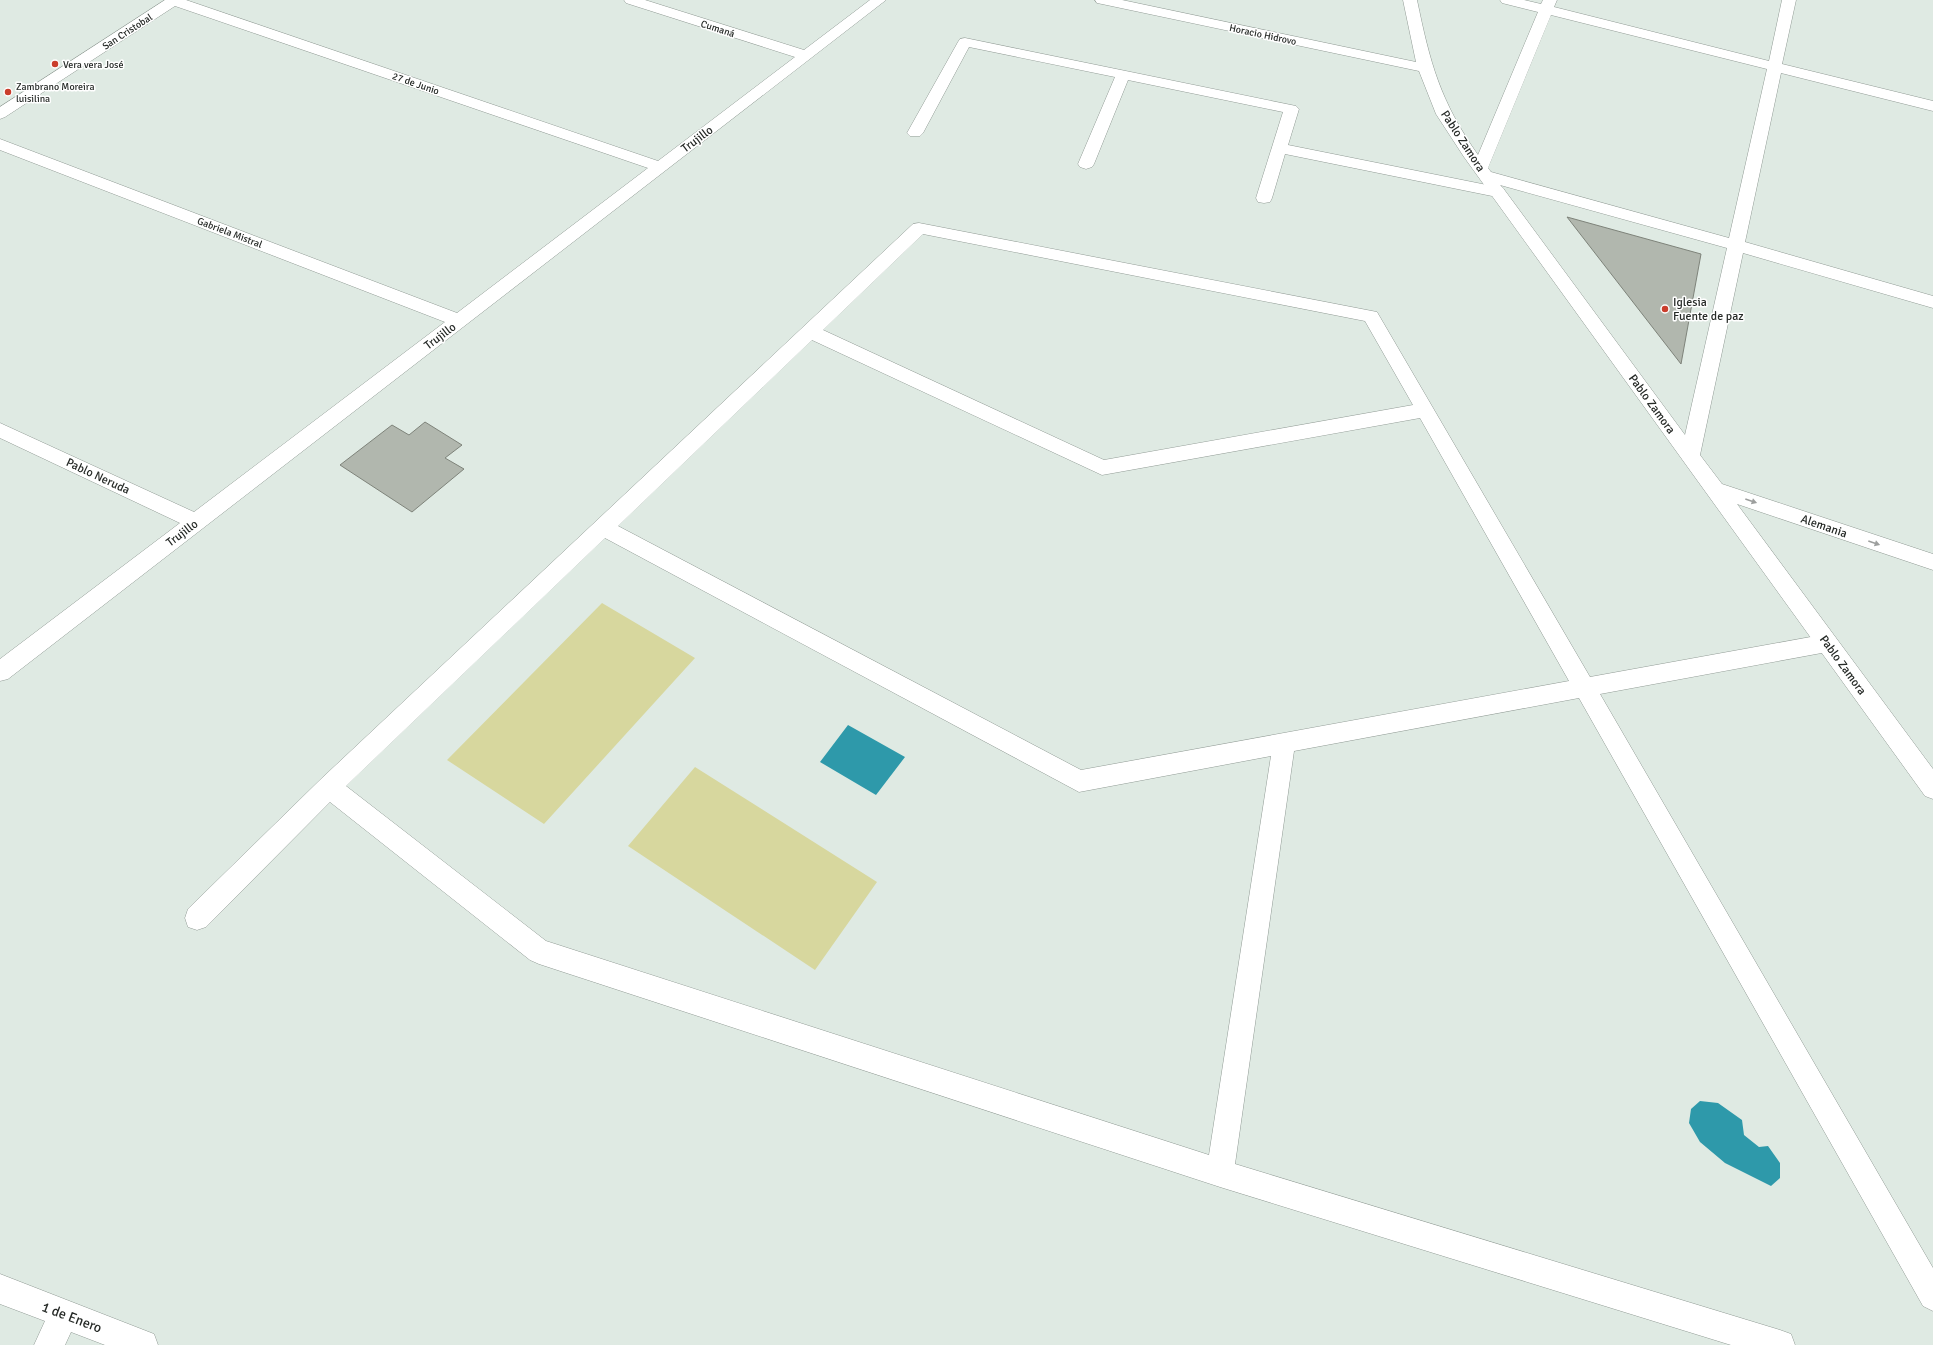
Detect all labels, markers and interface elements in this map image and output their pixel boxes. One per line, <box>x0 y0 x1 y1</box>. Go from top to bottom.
street label: San Cristobal <box>100 11 155 52</box>
street label: Cumaná <box>699 18 736 40</box>
street label: Horacio Hidrovo <box>1228 22 1298 48</box>
marker: Vera vera José <box>50 59 60 69</box>
place label: Vera vera José <box>63 59 123 71</box>
street label: 27 de Junio <box>391 70 441 98</box>
place label: Zambrano Moreira luisilina <box>16 81 94 105</box>
marker: Zambrano Moreira luisilina <box>3 87 13 97</box>
street label: Pablo Zamora <box>1437 108 1488 175</box>
street label: Trujillo <box>678 123 716 156</box>
street label: Gabriela Mistral <box>195 215 264 251</box>
place label: Iglesia Fuente de paz <box>1673 295 1744 324</box>
marker: Iglesia Fuente de paz <box>1660 304 1670 314</box>
street label: Trujillo <box>421 320 459 353</box>
street label: Pablo Zamora <box>1625 372 1678 437</box>
street label: Pablo Neruda <box>63 455 132 498</box>
one-way arrow <box>1746 498 1758 504</box>
street label: Alemania <box>1799 512 1849 541</box>
street label: Trujillo <box>163 517 201 550</box>
one-way arrow <box>1869 540 1881 546</box>
street label: Pablo Zamora <box>1816 633 1869 698</box>
street label: 1 de Enero <box>39 1298 104 1337</box>

